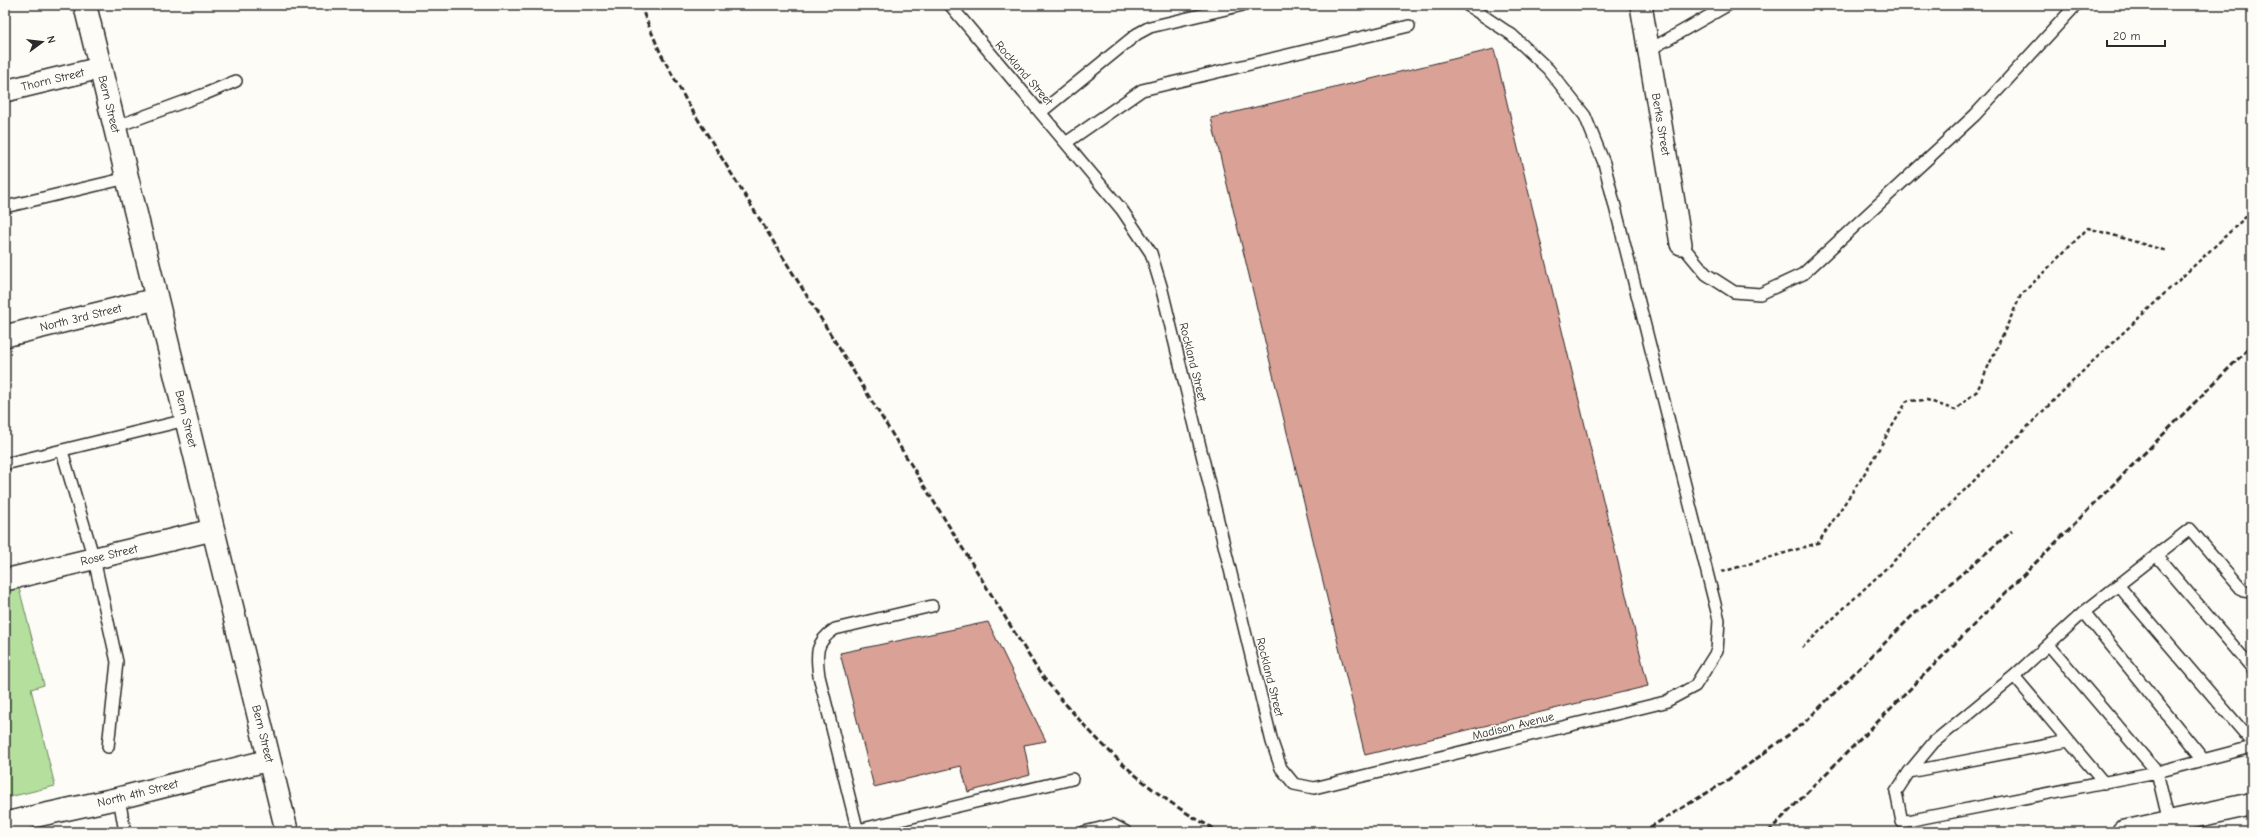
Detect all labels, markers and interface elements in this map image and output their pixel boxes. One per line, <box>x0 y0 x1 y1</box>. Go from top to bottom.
north arrow <box>22 22 62 62</box>
scale bar <box>2107 22 2165 48</box>
text: 20 m <box>2113 29 2141 43</box>
text: N <box>44 34 58 45</box>
street label: Rockland Street <box>992 38 1056 109</box>
street label: Thorn Street <box>20 65 86 94</box>
street label: Bern Street <box>95 74 123 135</box>
street label: Berks Street <box>1649 92 1673 157</box>
street label: North 3rd Street <box>38 301 124 334</box>
street label: Rockland Street <box>1176 321 1210 403</box>
street label: Bern Street <box>172 389 200 450</box>
street label: Rose Street <box>79 541 140 569</box>
street label: Rockland Street <box>1253 636 1287 718</box>
street label: Bern Street <box>249 703 277 764</box>
street label: Madison Avenue <box>1471 709 1555 743</box>
street label: North 4th Street <box>96 776 180 810</box>

